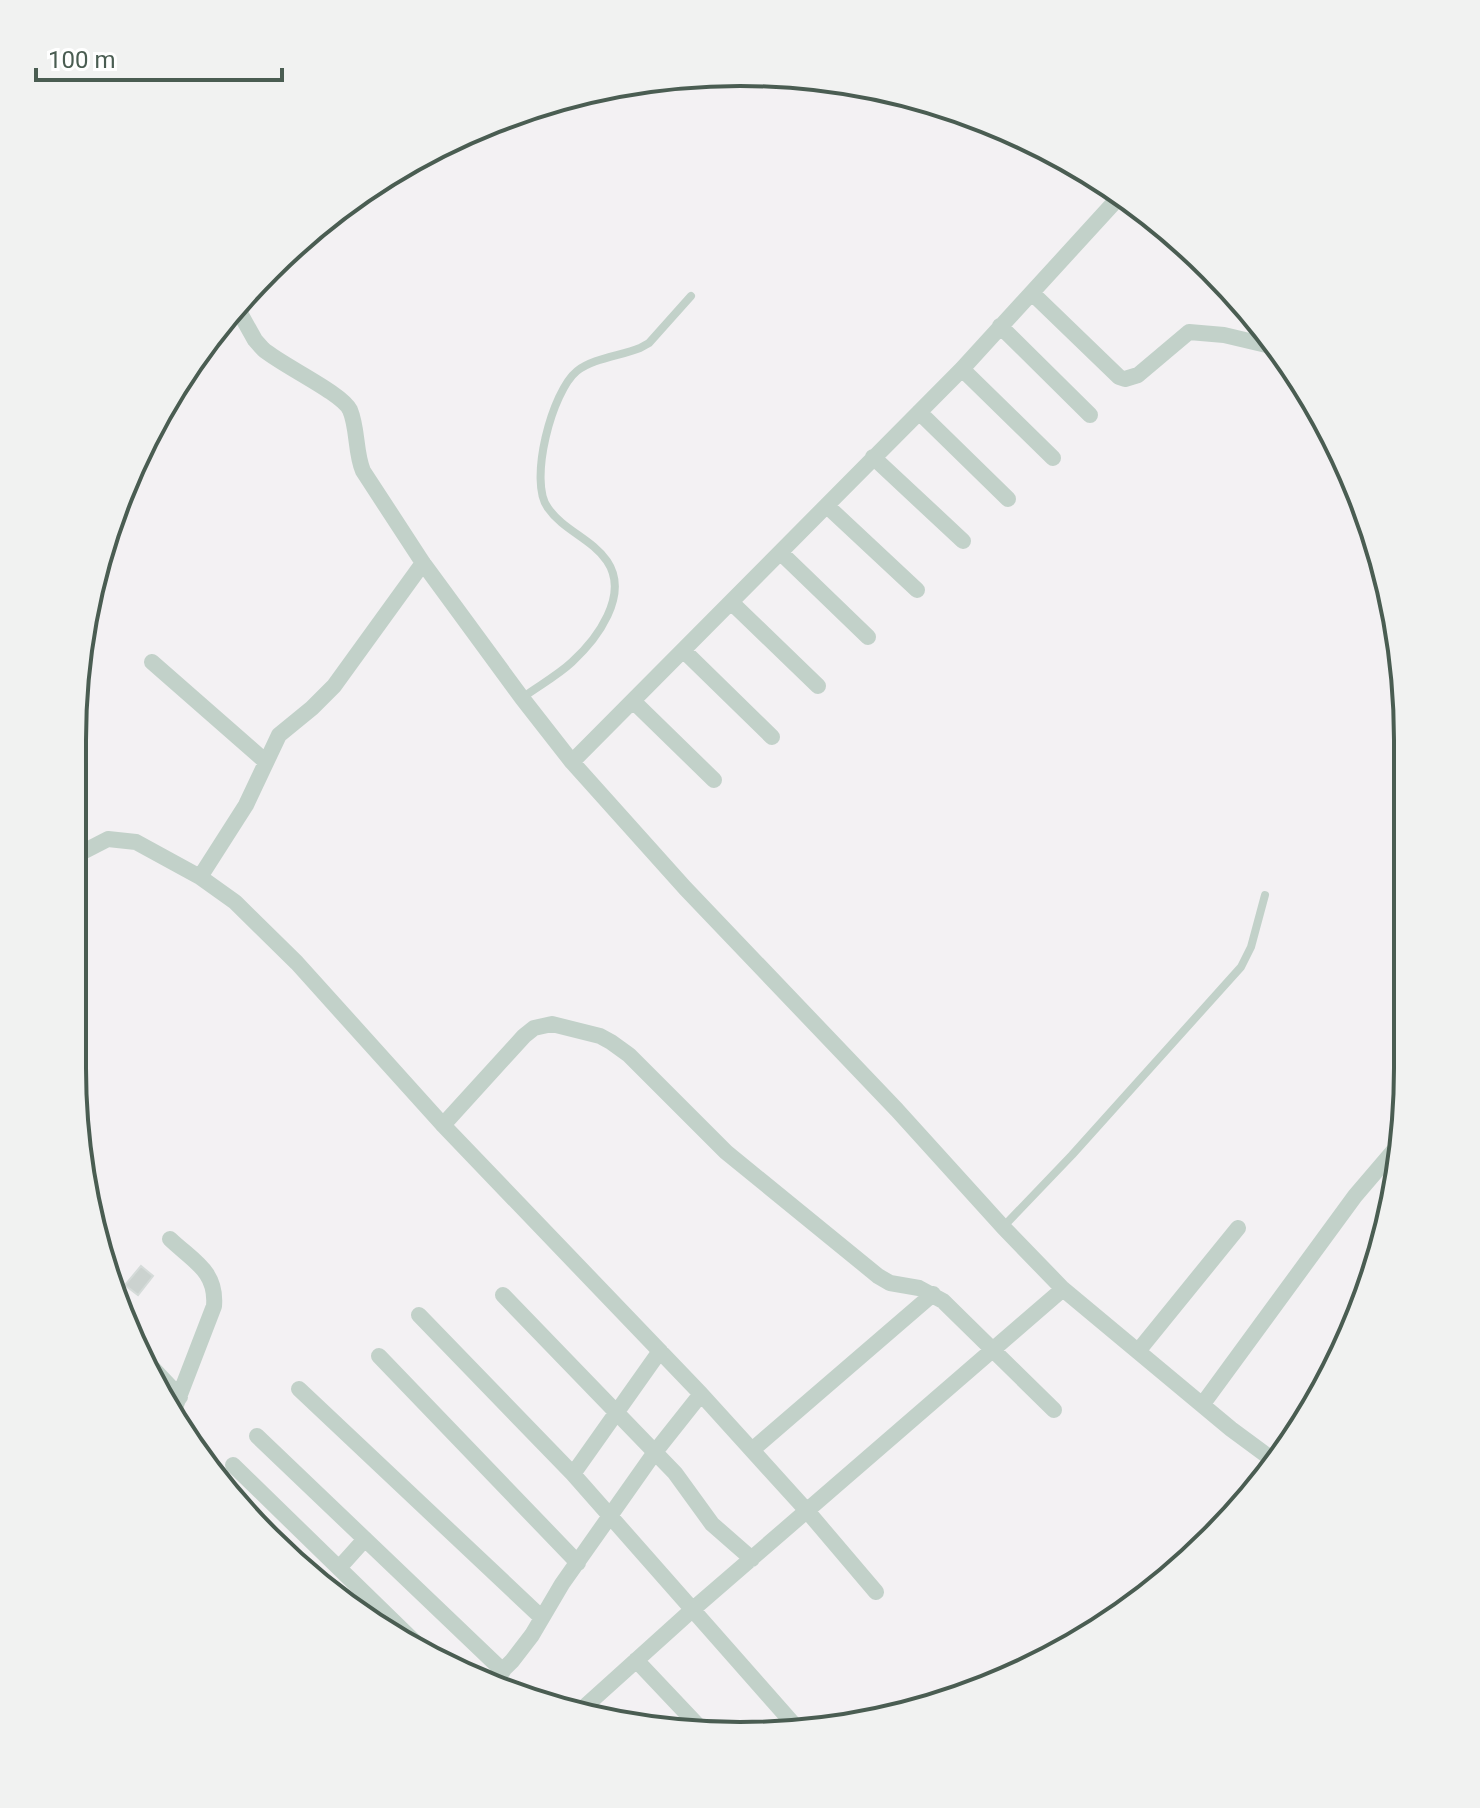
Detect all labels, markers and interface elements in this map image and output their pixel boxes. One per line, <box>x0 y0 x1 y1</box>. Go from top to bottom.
scale bar <box>36 32 282 82</box>
text: 100 m <box>48 46 115 74</box>

